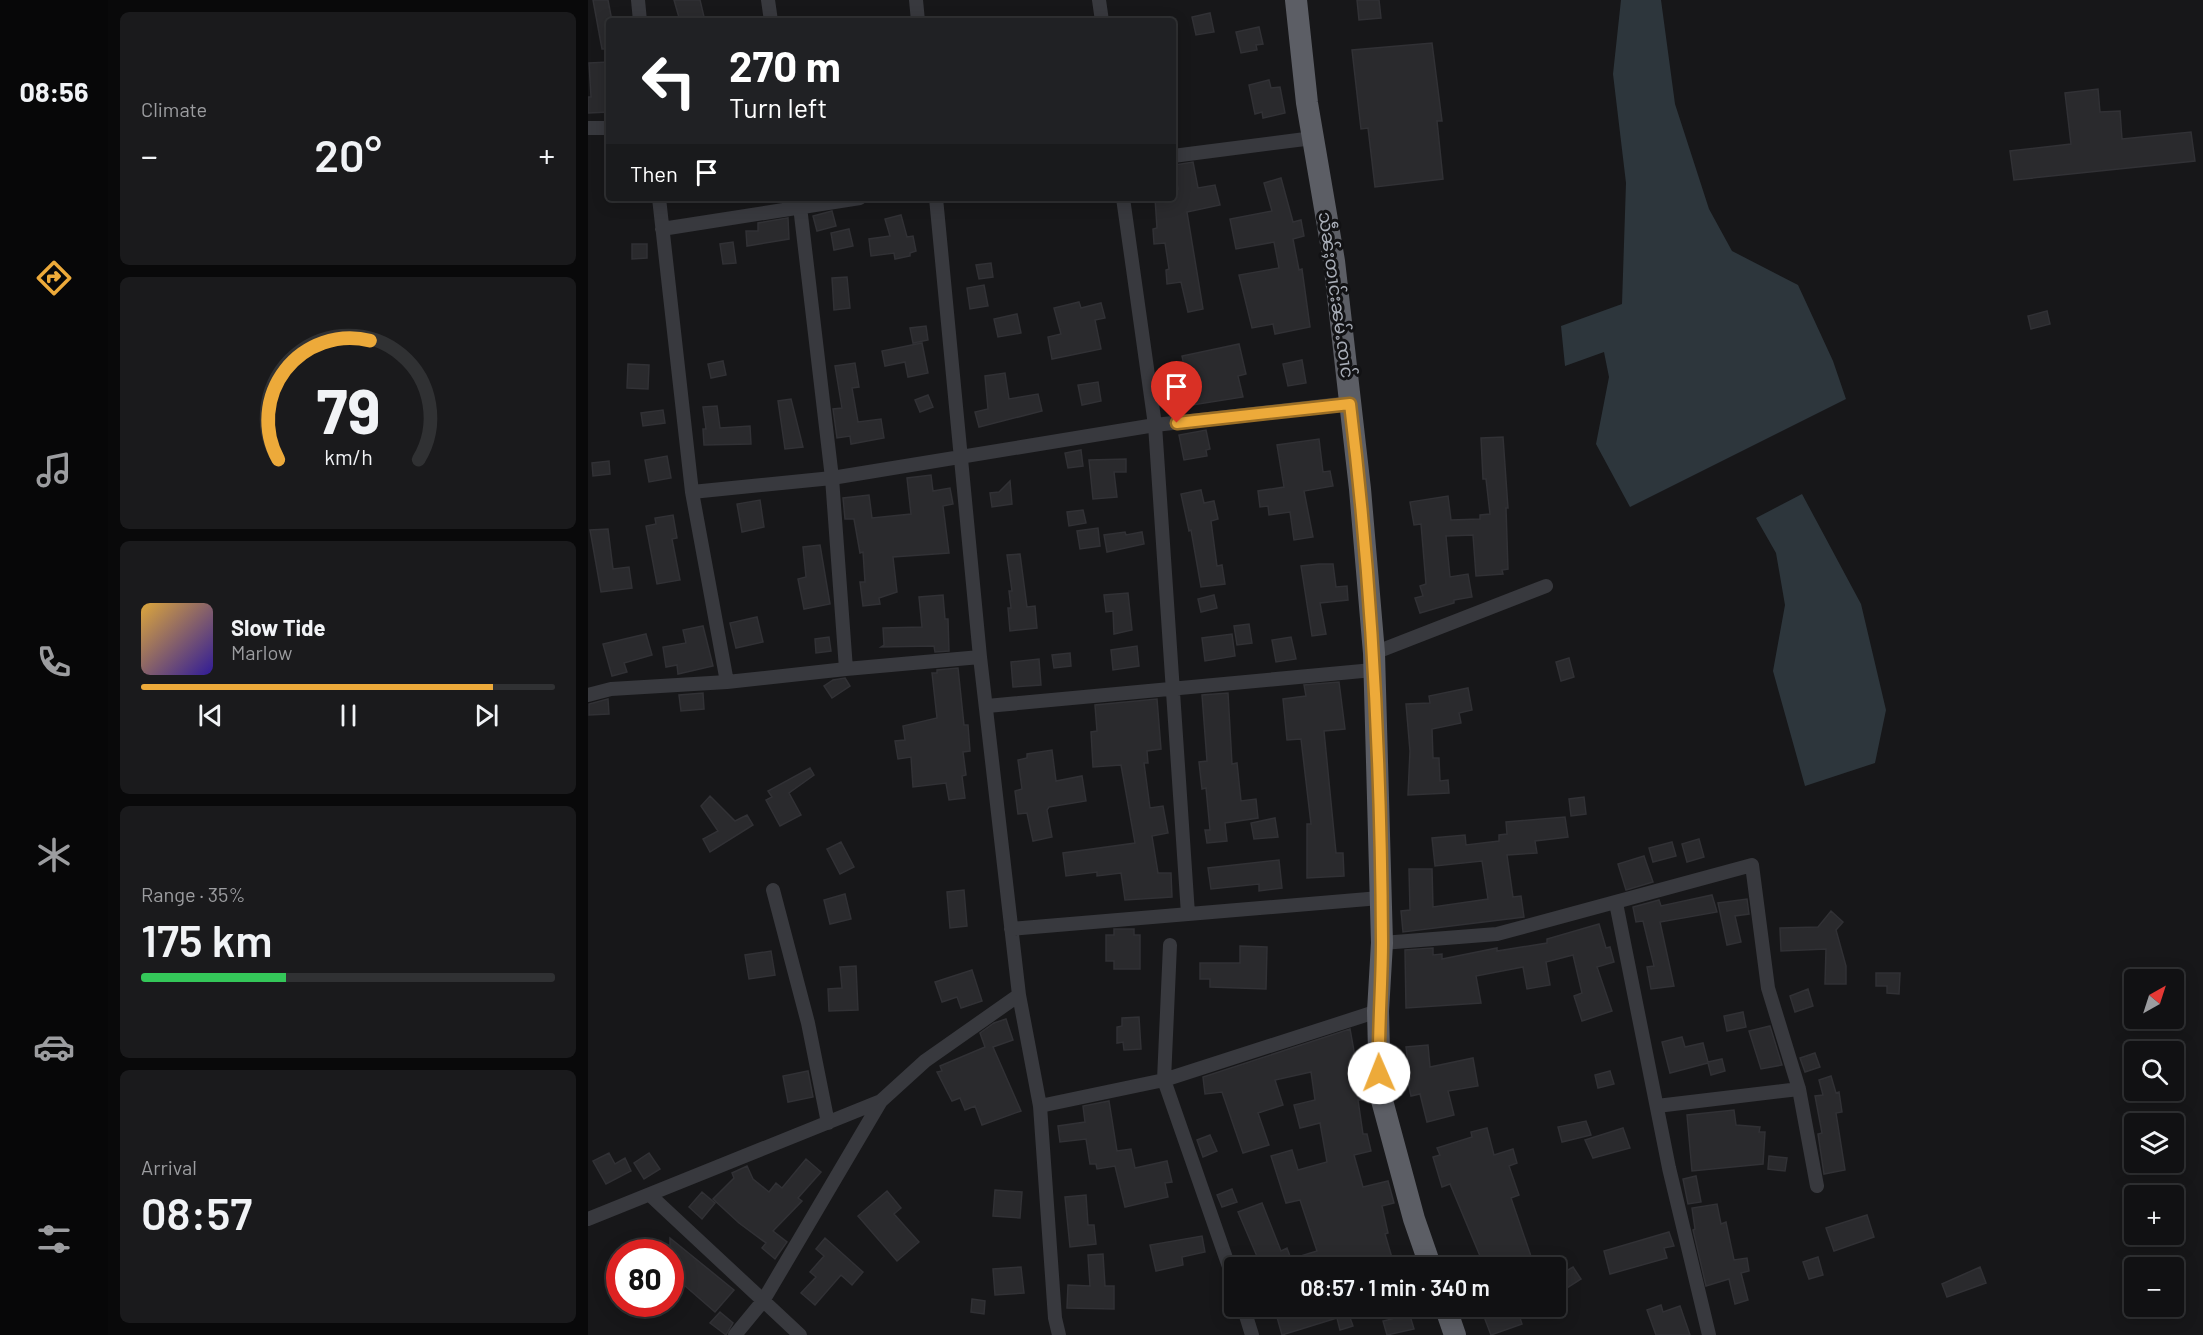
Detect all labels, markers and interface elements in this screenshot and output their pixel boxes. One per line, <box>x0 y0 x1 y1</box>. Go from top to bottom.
text: 270 m <box>729 40 841 90</box>
icon: left <box>630 42 708 120</box>
text: 08:56 <box>20 75 88 107</box>
text: Turn left <box>729 91 827 123</box>
text: Climate <box>141 97 207 121</box>
text: 20° <box>314 127 382 181</box>
text: − <box>141 135 158 175</box>
text: + <box>539 135 555 175</box>
icon: arrive <box>690 156 723 189</box>
text: Then <box>630 160 678 186</box>
street label: သဵၼ်ႈတၢင်းၼမ်ႉၸၢင် <box>1314 210 1362 379</box>
icon: directions <box>33 257 75 299</box>
pin <box>1151 361 1202 423</box>
icon: arrive <box>1160 370 1193 403</box>
text: 79 <box>316 372 380 446</box>
text: km/h <box>324 444 372 469</box>
icon: music <box>33 449 75 491</box>
text: Slow Tide <box>231 614 326 640</box>
text: Marlow <box>231 640 292 664</box>
icon: phone <box>33 641 75 683</box>
icon: previous <box>194 699 227 732</box>
icon: pause <box>332 699 365 732</box>
icon: next <box>470 699 503 732</box>
icon: climate <box>33 834 75 876</box>
text: Range · 35% <box>141 882 245 906</box>
text: 175 km <box>141 912 273 966</box>
north arrow <box>2124 969 2184 1029</box>
map controls <box>2124 969 2184 1317</box>
icon: car <box>33 1026 75 1068</box>
position arrow <box>1347 1041 1411 1105</box>
button: search <box>2124 1041 2184 1101</box>
button: layers <box>2124 1113 2184 1173</box>
text: Arrival <box>141 1155 197 1179</box>
text: 08:57 <box>141 1185 252 1239</box>
button: + <box>2124 1185 2184 1245</box>
icon: filters <box>33 1218 75 1260</box>
speed limit sign: 80 <box>606 1239 684 1317</box>
button: − <box>2124 1257 2184 1317</box>
text: 08:57 · 1 min · 340 m <box>1300 1274 1490 1300</box>

